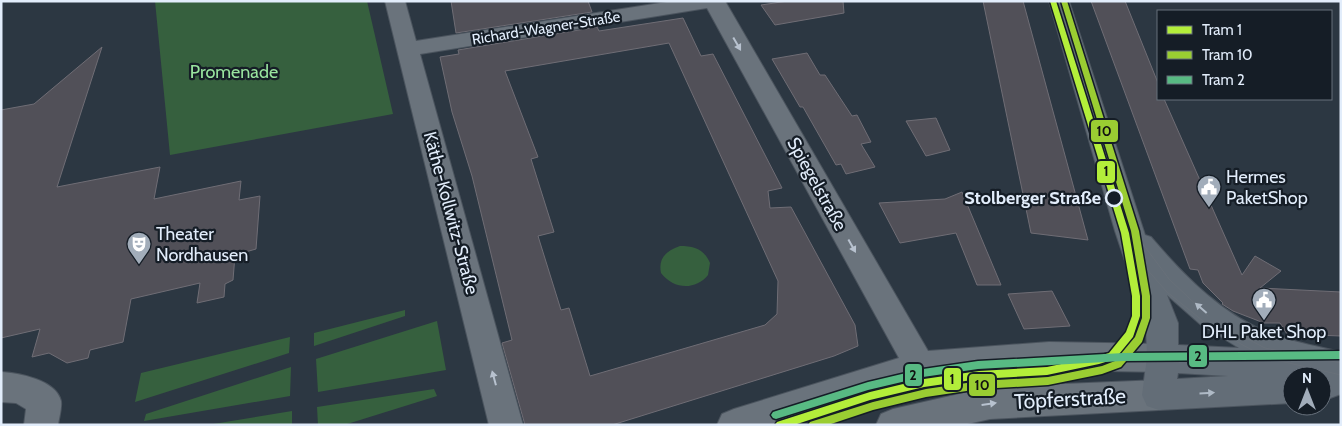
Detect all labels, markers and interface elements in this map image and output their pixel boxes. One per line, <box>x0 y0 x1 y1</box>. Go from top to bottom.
street label: Richard-Wagner-Straße <box>471 7 622 49</box>
legend <box>1157 10 1332 100</box>
text: Tram 1 <box>1202 21 1242 39</box>
one-way arrow <box>733 37 742 51</box>
text: Tram 10 <box>1202 46 1252 64</box>
park label: Promenade <box>190 61 278 83</box>
text: Tram 2 <box>1202 71 1245 89</box>
line badge: 10 <box>1090 119 1119 143</box>
text: 10 <box>1096 122 1112 140</box>
street label: Käthe-Kollwitz-Straße <box>419 129 483 297</box>
street label: Spiegelstraße <box>782 134 852 234</box>
line badge: 1 <box>1096 160 1116 184</box>
text: 1 <box>1103 162 1109 180</box>
place label: Hermes PaketShop <box>1226 166 1308 209</box>
public building icon: Hermes PaketShop <box>1196 174 1222 208</box>
place label: Stolberger Straße <box>964 187 1101 209</box>
marker: Stolberger Straße <box>1105 189 1123 207</box>
place label: Theater Nordhausen <box>156 223 248 266</box>
theatre icon: Theater Nordhausen <box>126 231 152 265</box>
one-way arrow <box>848 239 856 254</box>
public building icon: DHL Paket Shop <box>1251 287 1277 321</box>
one-way arrow <box>1195 302 1207 314</box>
place label: DHL Paket Shop <box>1202 321 1326 343</box>
line badge: 2 <box>1188 344 1208 368</box>
text: 2 <box>1194 347 1202 365</box>
line badge: 2 <box>904 363 923 387</box>
text: 2 <box>909 366 917 384</box>
north arrow <box>1282 366 1332 416</box>
line badge: 1 <box>943 367 962 391</box>
text: N <box>1302 369 1312 387</box>
one-way arrow <box>490 370 498 385</box>
text: 1 <box>949 370 955 388</box>
line badge: 10 <box>968 373 996 397</box>
text: 10 <box>974 376 990 394</box>
street label: Töpferstraße <box>1013 383 1127 414</box>
one-way arrow <box>1199 388 1215 396</box>
one-way arrow <box>981 400 997 408</box>

